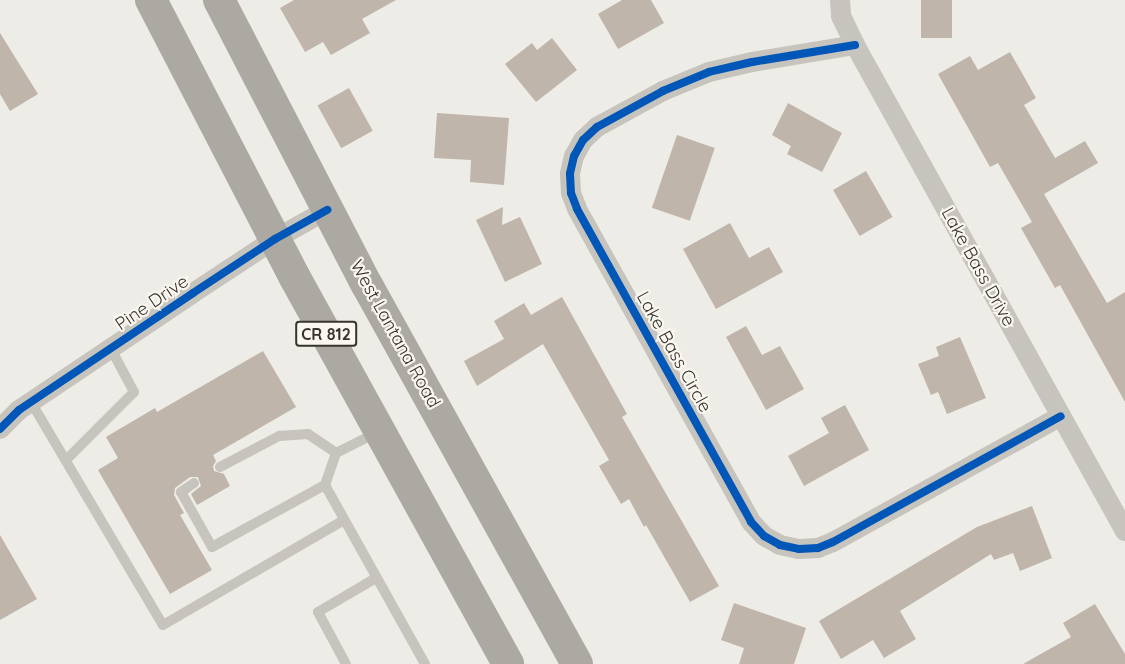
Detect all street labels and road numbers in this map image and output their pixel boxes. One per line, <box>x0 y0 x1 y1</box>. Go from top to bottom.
street label: Lake Bass Drive <box>936 204 1020 330</box>
street label: West Lantana Road <box>345 256 445 412</box>
street label: Pine Drive <box>111 271 193 335</box>
street label: Lake Bass Circle <box>632 288 716 416</box>
road number: CR 812 <box>294 321 358 347</box>

